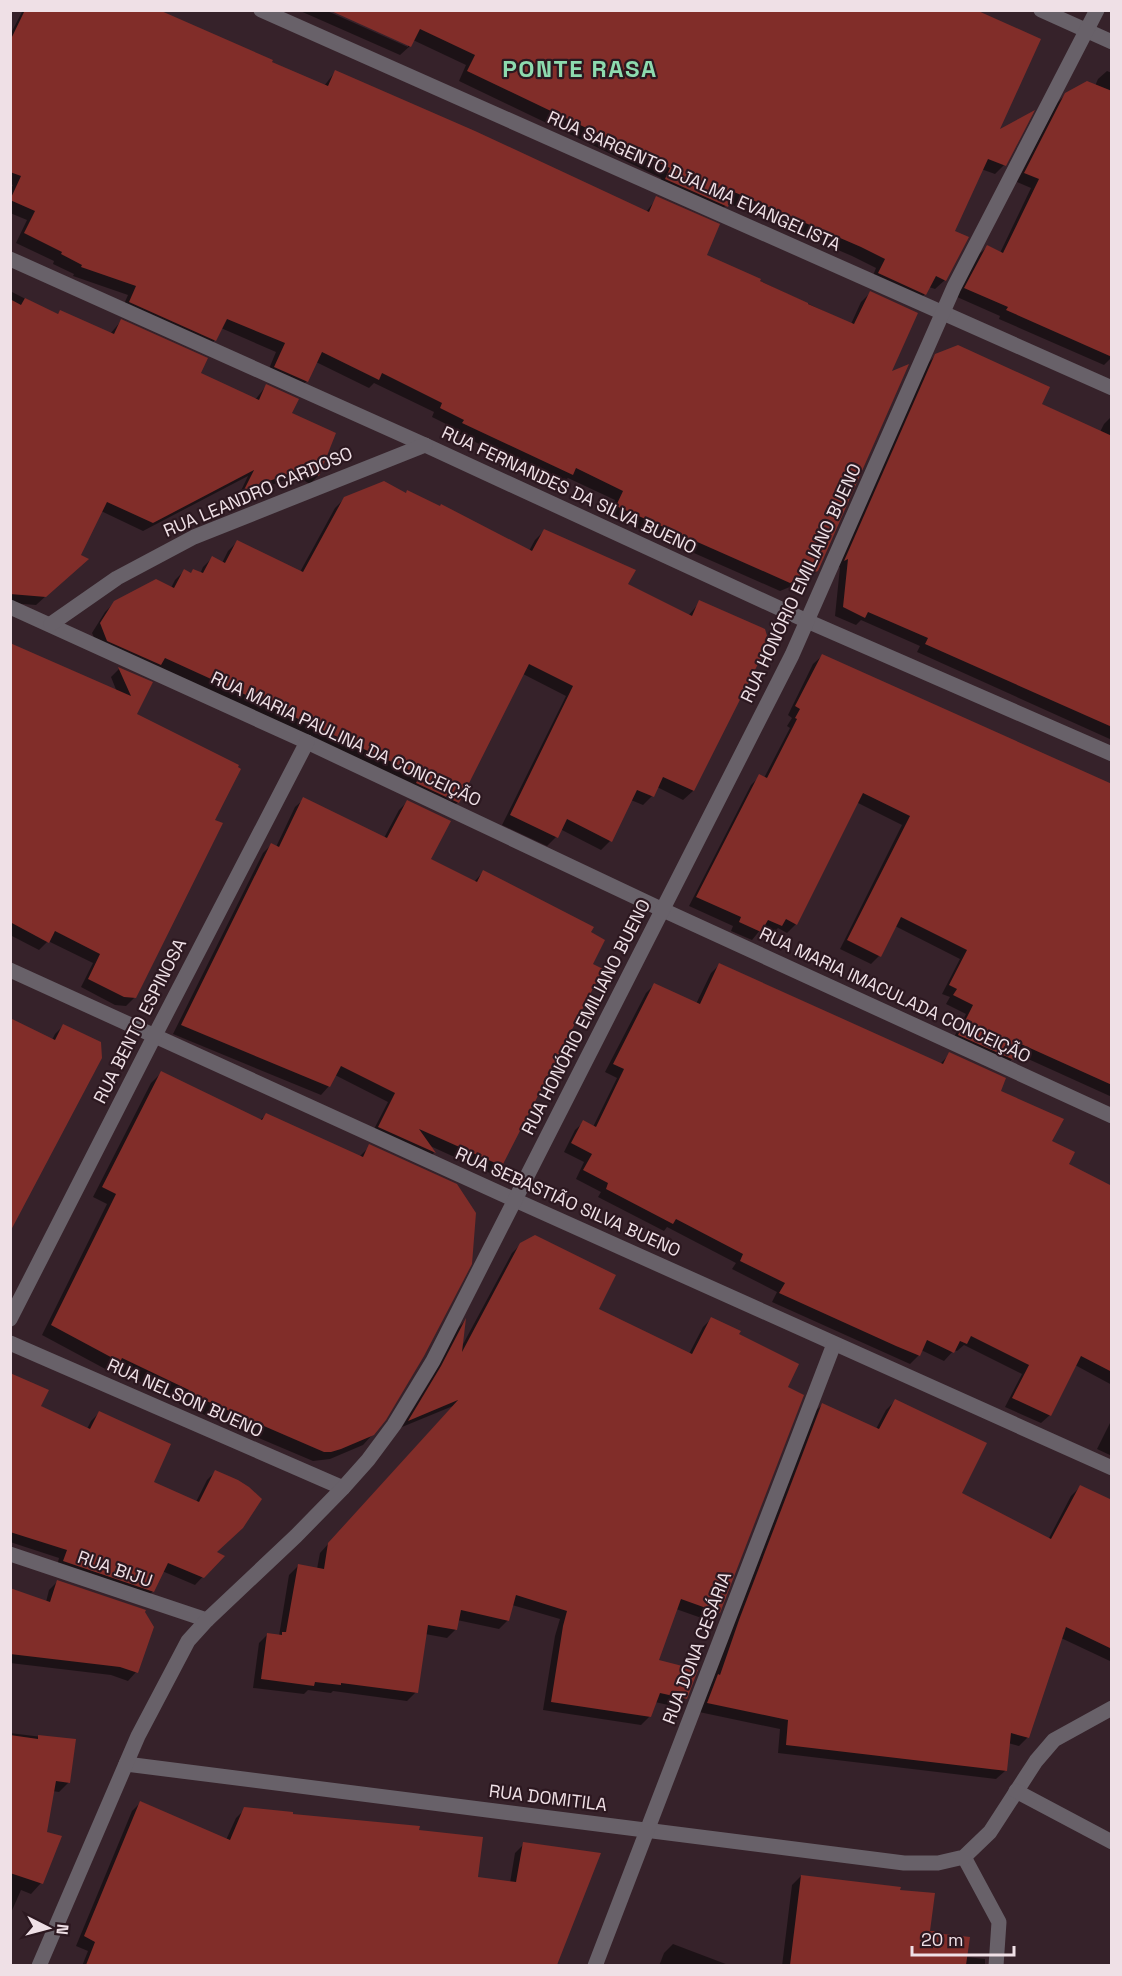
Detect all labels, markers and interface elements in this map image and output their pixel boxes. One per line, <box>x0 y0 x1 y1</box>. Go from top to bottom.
district label: PONTE RASA <box>502 53 658 84</box>
street label: RUA SARGENTO DJALMA EVANGELISTA <box>544 105 844 256</box>
street label: RUA FERNANDES DA SILVA BUENO <box>438 420 700 559</box>
street label: RUA LEANDRO CARDOSO <box>160 441 356 542</box>
street label: RUA HONÓRIO EMILIANO BUENO <box>735 459 866 706</box>
street label: RUA MARIA PAULINA DA CONCEIÇÃO <box>207 666 485 811</box>
street label: RUA HONÓRIO EMILIANO BUENO <box>516 895 655 1138</box>
street label: RUA MARIA IMACULADA CONCEIÇÃO <box>756 921 1035 1068</box>
street label: RUA BENTO ESPINOSA <box>88 934 191 1107</box>
street label: RUA SEBASTIÃO SILVA BUENO <box>452 1141 684 1262</box>
street label: RUA NELSON BUENO <box>104 1353 267 1442</box>
street label: RUA BIJU <box>75 1545 156 1592</box>
street label: RUA DONA CESÁRIA <box>657 1568 736 1727</box>
street label: RUA DOMITILA <box>488 1779 608 1816</box>
north arrow <box>18 1898 78 1958</box>
scale bar <box>912 1919 1014 1957</box>
text: N <box>51 1923 73 1936</box>
text: 20 m <box>921 1928 964 1951</box>

